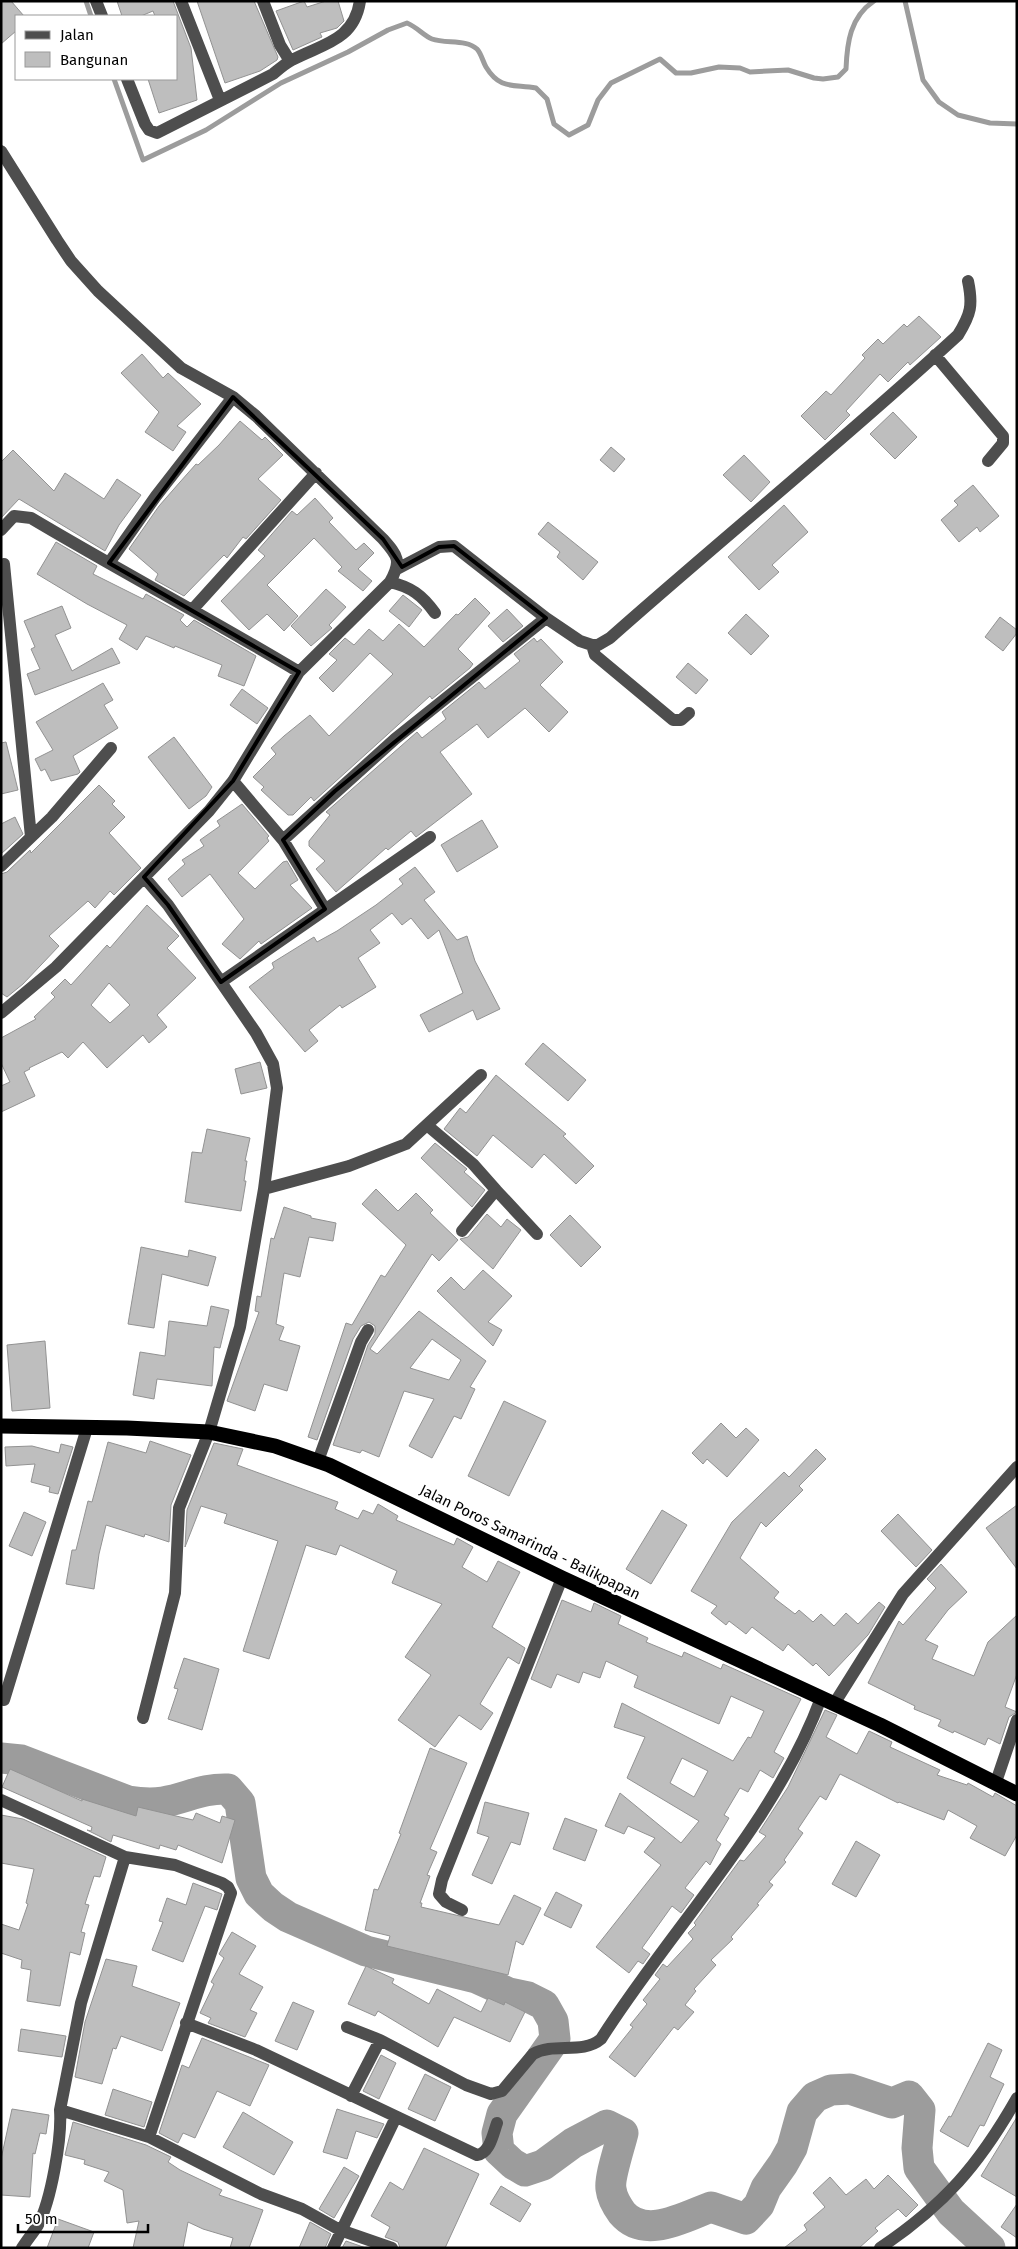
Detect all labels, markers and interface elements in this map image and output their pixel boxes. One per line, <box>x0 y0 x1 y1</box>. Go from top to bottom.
legend <box>15 15 178 80</box>
text: Jalan <box>60 26 94 44</box>
text: Bangunan <box>60 51 128 69</box>
street label: Jalan Poros Samarinda - Balikpapan <box>417 1481 643 1603</box>
scale bar <box>18 2202 148 2234</box>
text: 50 m <box>25 2210 58 2228</box>

